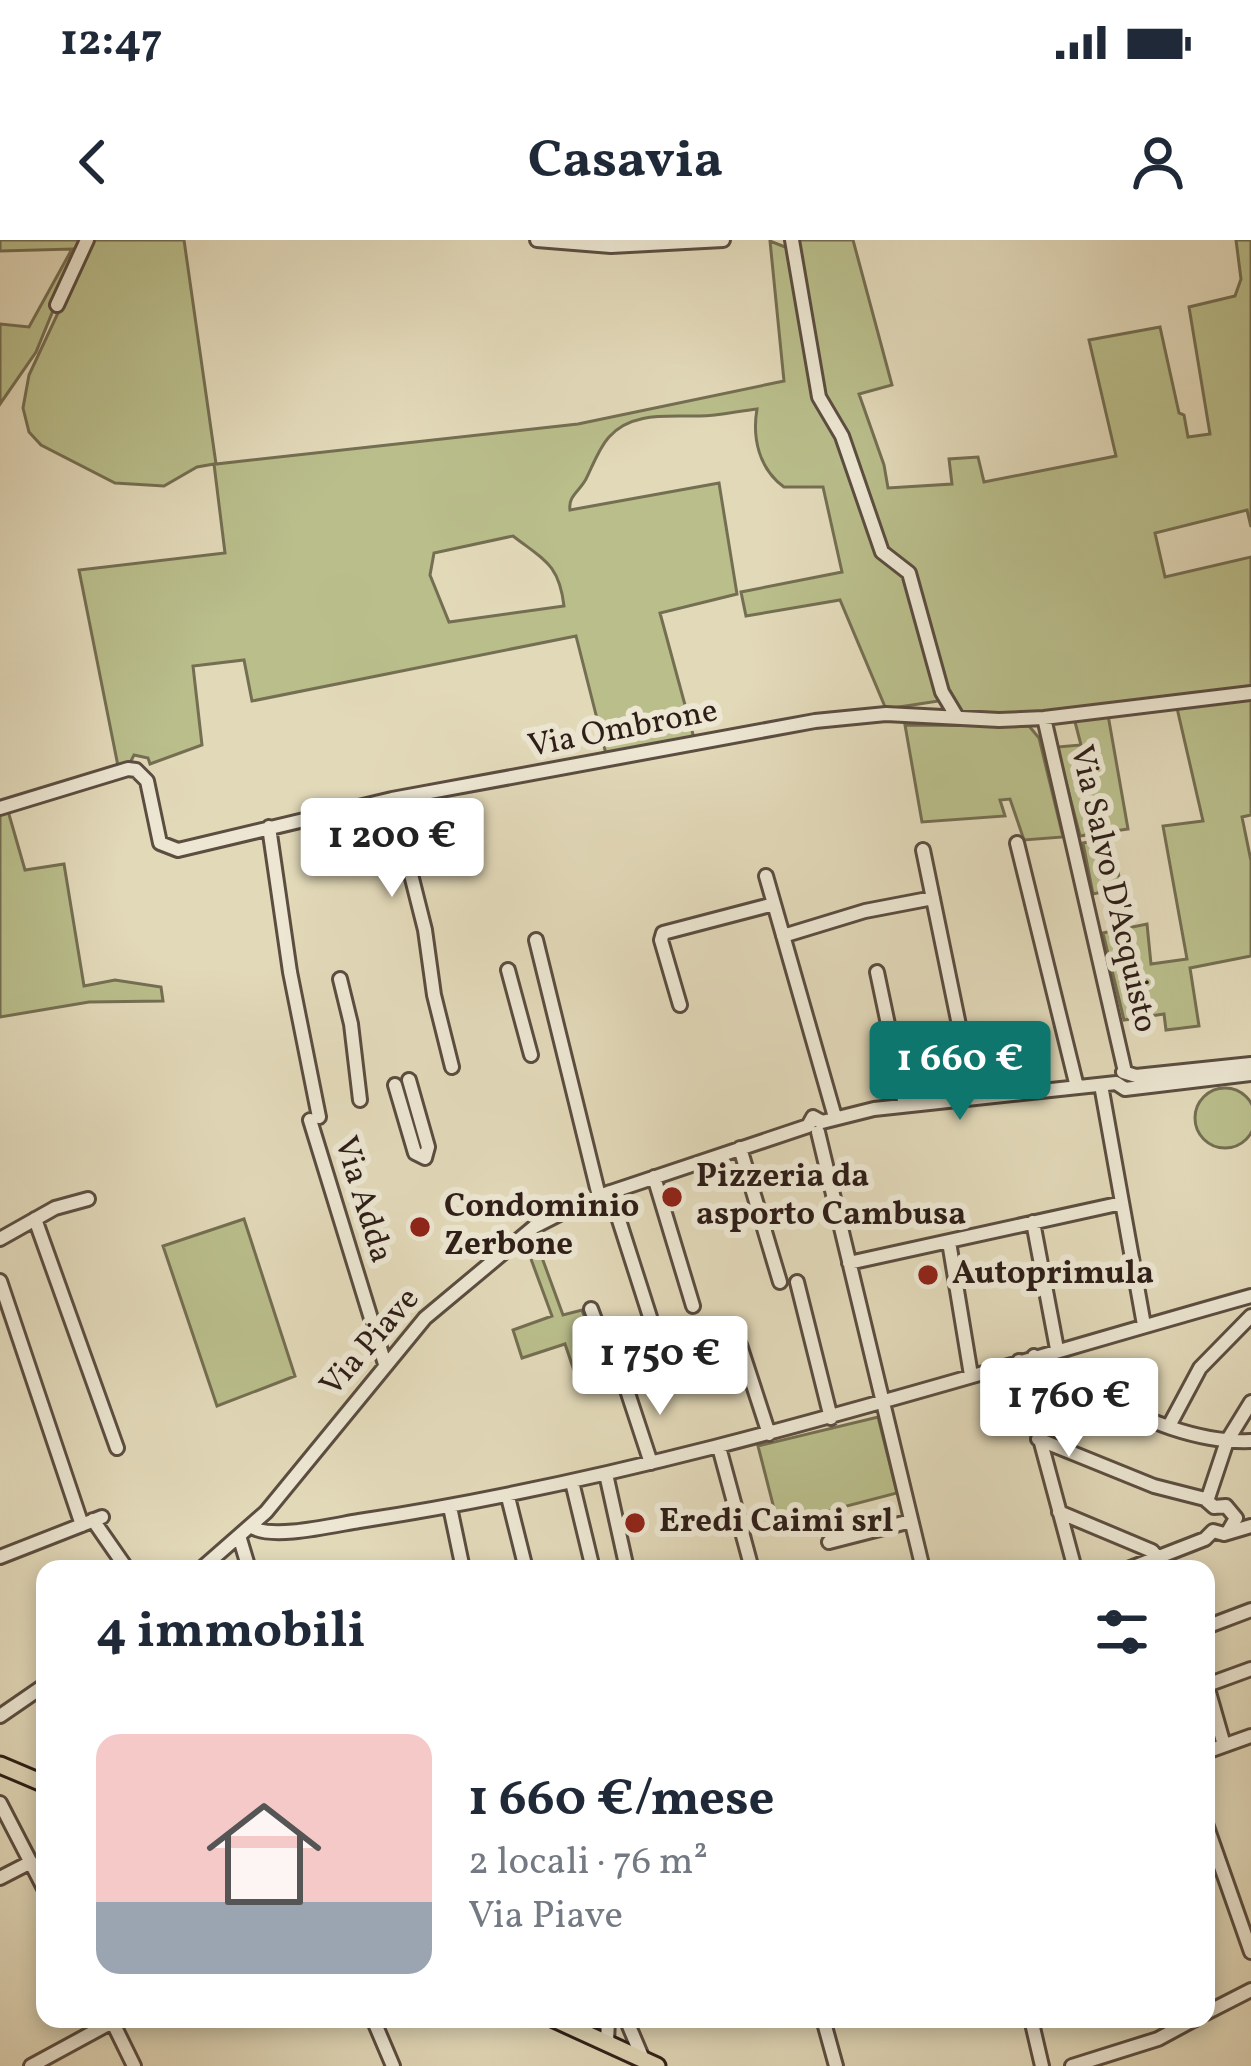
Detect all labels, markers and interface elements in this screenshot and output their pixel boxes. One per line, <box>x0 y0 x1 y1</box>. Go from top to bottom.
text: 12:47 <box>60 11 163 74</box>
text: Casavia <box>528 125 723 200</box>
icon: back <box>60 129 126 195</box>
icon: person <box>1125 129 1191 195</box>
street label: Via Ombrone <box>524 689 722 771</box>
street label: Via Salvo D'Acquisto <box>1057 741 1167 1037</box>
pin: 1 200 € <box>281 798 503 900</box>
text: 1 200 € <box>328 810 456 864</box>
pin: 1 660 € <box>849 1021 1071 1123</box>
text: 1 660 € <box>897 1033 1023 1087</box>
street label: Via Adda <box>321 1131 403 1269</box>
place label: Pizzeria da asporto Cambusa <box>696 1155 966 1239</box>
marker: Pizzeria da asporto Cambusa <box>659 1184 685 1210</box>
place label: Condominio Zerbone <box>444 1185 639 1269</box>
marker: Condominio Zerbone <box>407 1214 433 1240</box>
place label: Autoprimula <box>952 1252 1154 1298</box>
marker: Autoprimula <box>915 1262 941 1288</box>
street label: Via Piave <box>311 1278 431 1408</box>
pin: 1 750 € <box>549 1316 771 1418</box>
text: 1 750 € <box>599 1328 721 1382</box>
pin: 1 760 € <box>958 1358 1180 1460</box>
text: 1 760 € <box>1007 1370 1131 1424</box>
place label: Eredi Caimi srl <box>659 1500 893 1546</box>
marker: Eredi Caimi srl <box>622 1510 648 1536</box>
text: 4 immobili <box>96 1597 366 1668</box>
icon: filters <box>1089 1599 1155 1665</box>
text: 1 660 €/mese <box>468 1765 775 1836</box>
icon: home <box>192 1782 336 1926</box>
text: 2 locali · 76 m² <box>468 1836 708 1890</box>
text: Via Piave <box>468 1890 623 1944</box>

